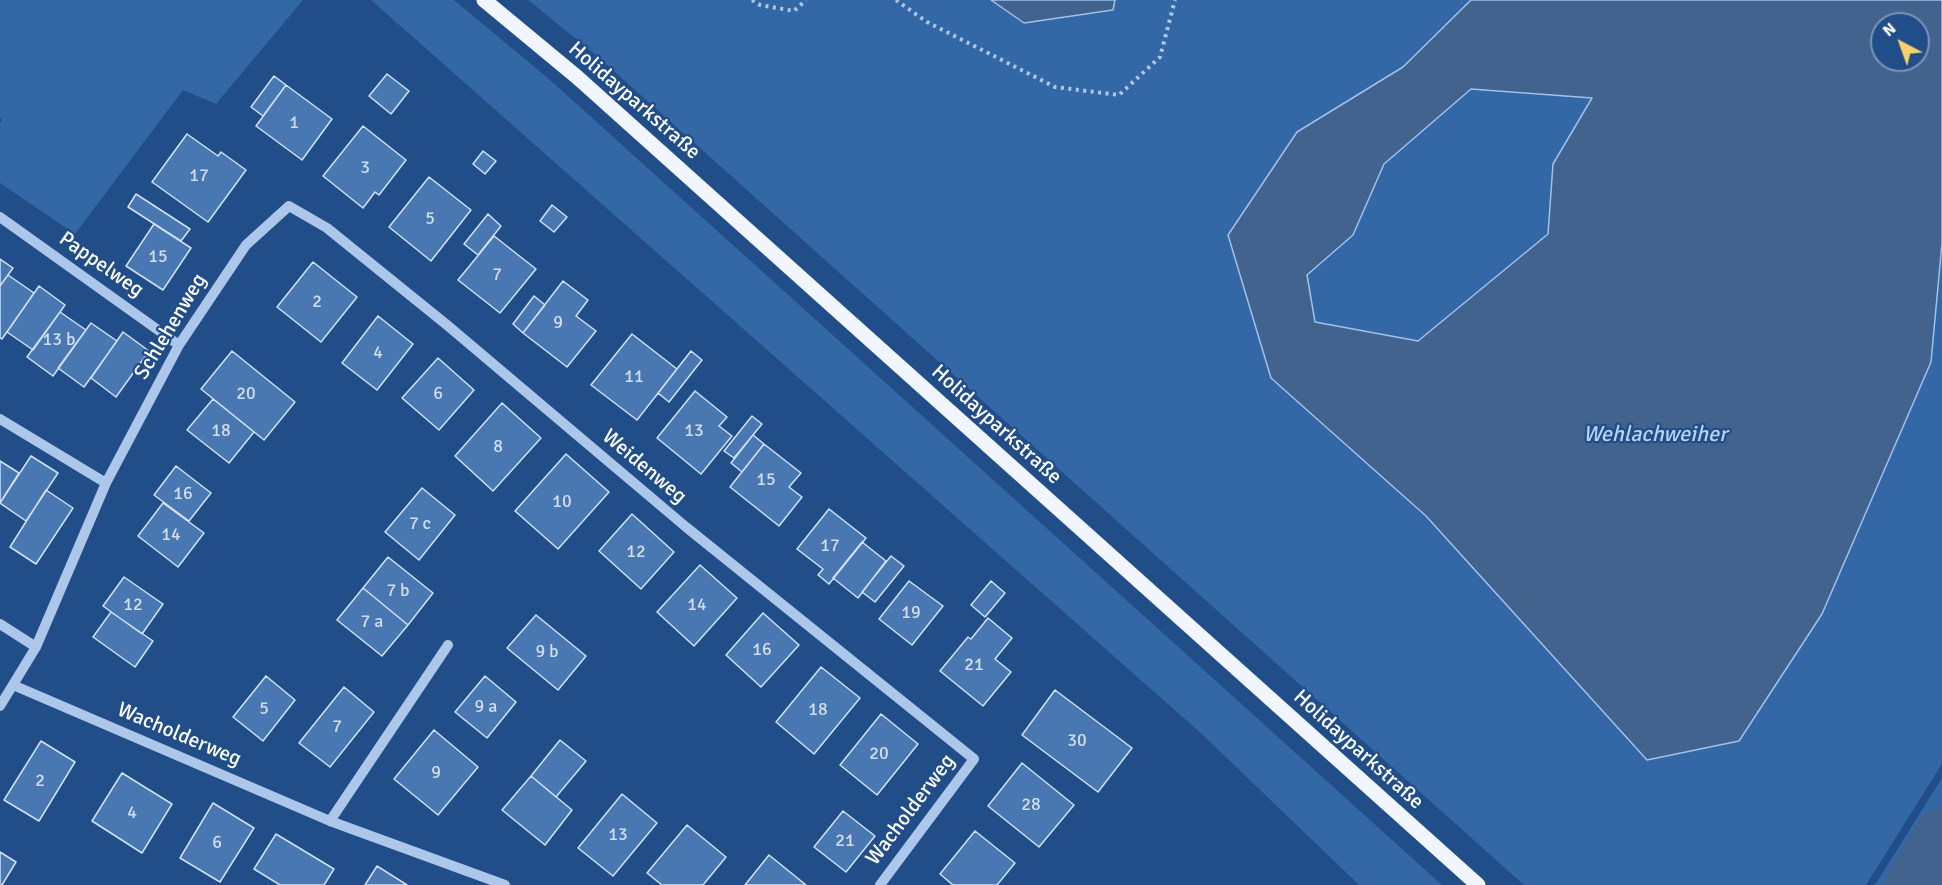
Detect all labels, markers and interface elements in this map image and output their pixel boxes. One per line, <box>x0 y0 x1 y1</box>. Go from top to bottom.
north arrow <box>1870 12 1930 72</box>
text: N <box>1879 19 1900 41</box>
street label: Holidayparkstraße <box>563 37 705 165</box>
house number: 1 <box>289 112 299 134</box>
house number: 3 <box>360 157 370 179</box>
house number: 17 <box>189 165 209 187</box>
house number: 5 <box>425 208 435 230</box>
street label: Pappelweg <box>54 227 148 303</box>
house number: 15 <box>148 246 168 268</box>
house number: 7 <box>492 264 502 286</box>
street label: Schlehenweg <box>130 269 212 385</box>
house number: 2 <box>312 291 322 313</box>
house number: 9 <box>553 312 563 334</box>
house number: 13 b <box>43 329 75 351</box>
house number: 4 <box>373 342 383 364</box>
street label: Holidayparkstraße <box>926 360 1066 490</box>
house number: 11 <box>624 366 644 388</box>
house number: 20 <box>236 383 256 405</box>
house number: 6 <box>433 383 443 405</box>
house number: 18 <box>211 420 231 442</box>
house number: 13 <box>684 420 704 442</box>
water label: Wehlachweiher <box>1583 422 1727 448</box>
street label: Weidenweg <box>597 424 691 510</box>
house number: 8 <box>493 436 503 458</box>
house number: 15 <box>756 469 776 491</box>
house number: 16 <box>173 483 193 505</box>
house number: 10 <box>552 491 572 513</box>
house number: 7 c <box>409 513 431 535</box>
house number: 14 <box>161 524 181 546</box>
house number: 17 <box>820 535 840 557</box>
house number: 12 <box>626 541 646 563</box>
house number: 7 b <box>386 580 410 602</box>
house number: 12 <box>123 594 143 616</box>
house number: 14 <box>687 594 707 616</box>
house number: 19 <box>901 602 921 624</box>
house number: 7 a <box>361 611 383 633</box>
house number: 16 <box>752 639 772 661</box>
house number: 9 b <box>535 641 559 663</box>
house number: 21 <box>964 654 984 676</box>
street label: Holidayparkstraße <box>1288 685 1428 815</box>
house number: 9 a <box>475 696 497 718</box>
street label: Wacholderweg <box>113 698 245 772</box>
house number: 5 <box>259 698 269 720</box>
house number: 18 <box>808 699 828 721</box>
house number: 7 <box>332 716 342 738</box>
house number: 30 <box>1067 730 1087 752</box>
house number: 20 <box>869 743 889 765</box>
street label: Wacholderweg <box>861 750 961 870</box>
house number: 9 <box>431 762 441 784</box>
house number: 2 <box>35 770 45 792</box>
house number: 28 <box>1021 794 1041 816</box>
house number: 4 <box>127 802 137 824</box>
house number: 13 <box>608 824 628 846</box>
house number: 21 <box>835 830 855 852</box>
house number: 6 <box>212 832 222 854</box>

